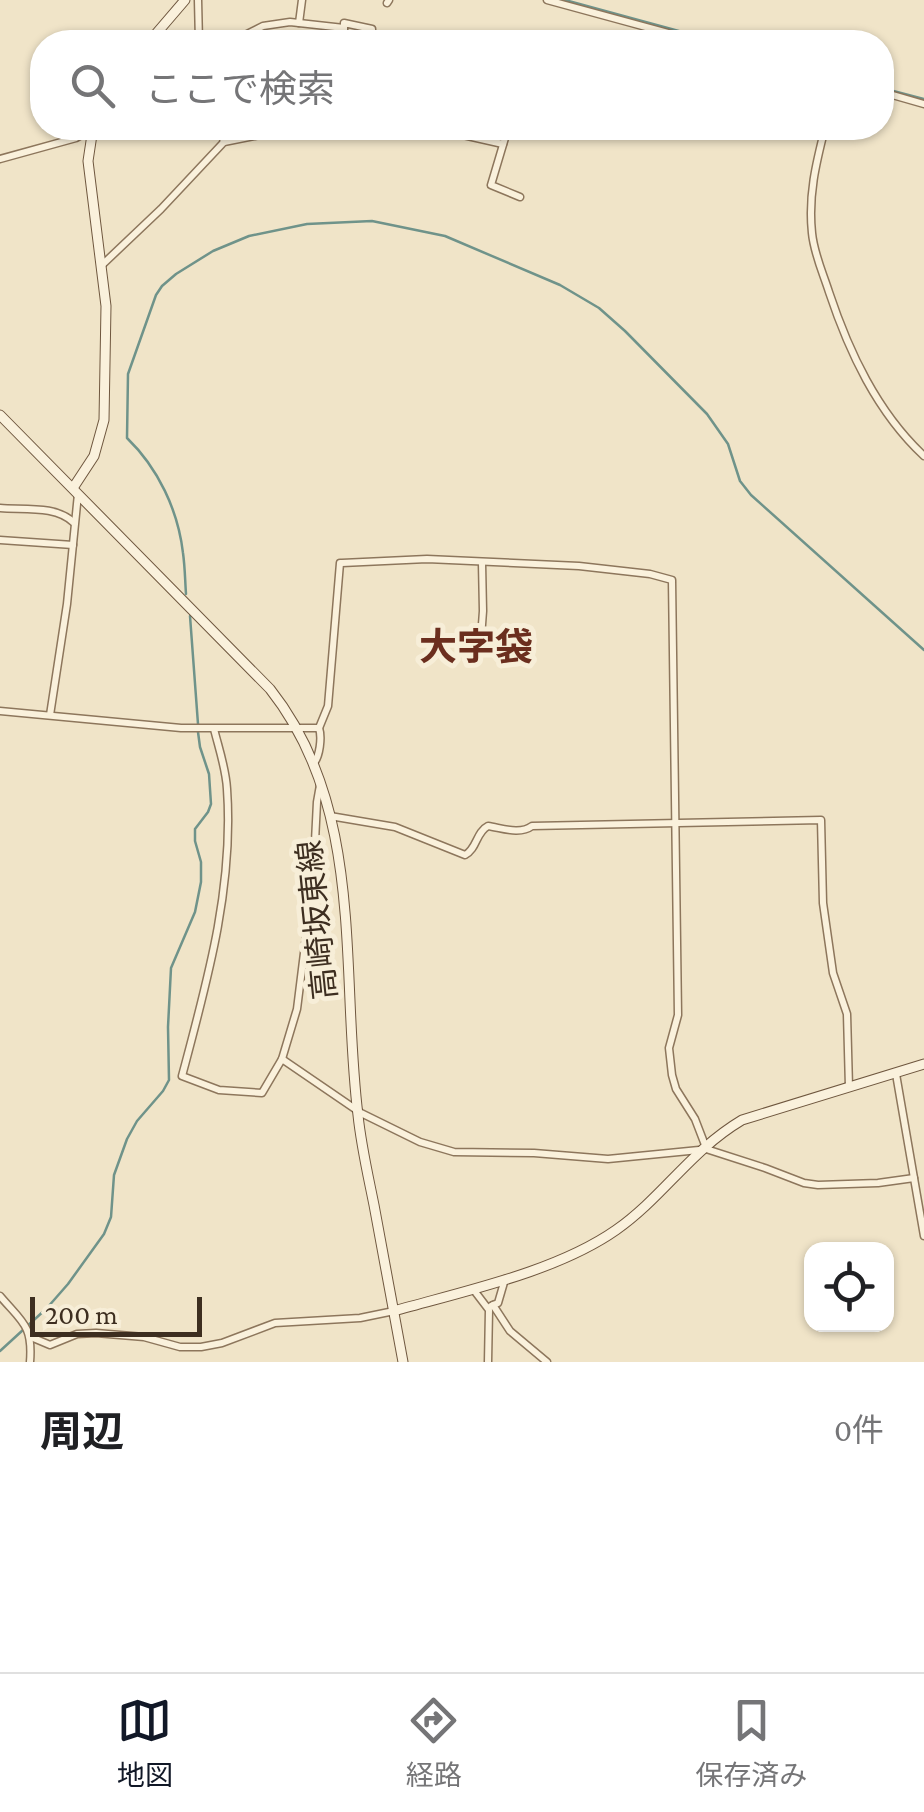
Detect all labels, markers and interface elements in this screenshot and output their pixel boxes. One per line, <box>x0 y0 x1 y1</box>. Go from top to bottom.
search box <box>30 30 894 140</box>
icon: search <box>65 58 120 113</box>
text: ここで検索 <box>145 68 335 110</box>
district label: 大字袋 <box>419 626 533 668</box>
street label: 高崎坂東線 <box>291 839 343 1001</box>
map controls <box>804 1242 894 1332</box>
button: locate <box>804 1242 894 1332</box>
scale bar <box>30 1292 202 1336</box>
text: 200 m <box>45 1299 118 1330</box>
text: 周辺 <box>40 1408 124 1455</box>
text: 0件 <box>834 1412 884 1448</box>
tab: 地図 <box>117 1693 173 1793</box>
tab: 経路 <box>406 1693 462 1793</box>
tab: 保存済み <box>695 1693 807 1793</box>

